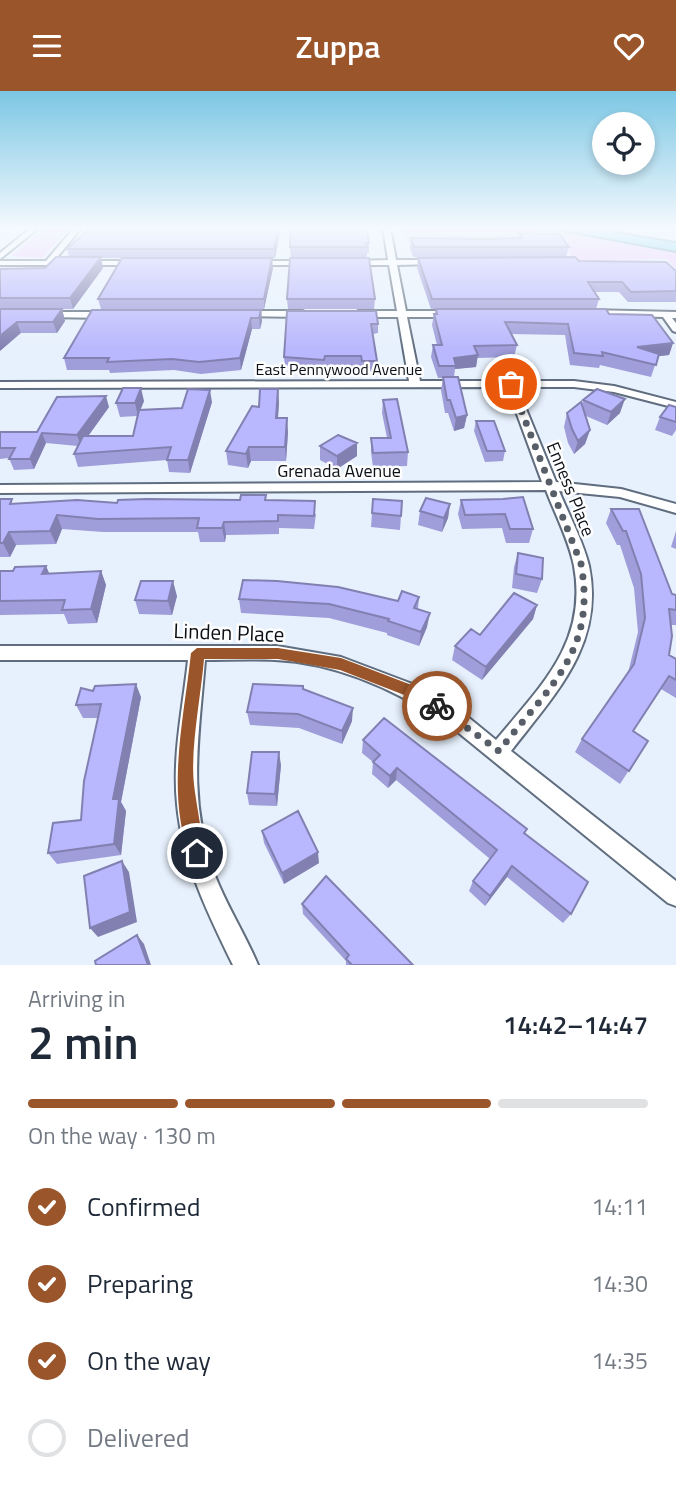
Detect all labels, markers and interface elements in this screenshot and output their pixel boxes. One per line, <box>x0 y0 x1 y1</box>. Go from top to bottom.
text: Zuppa <box>296 22 380 70</box>
icon: menu <box>28 27 66 65</box>
icon: heart <box>610 27 648 65</box>
map controls <box>592 112 655 175</box>
button: locate <box>592 112 655 175</box>
pin <box>481 354 541 414</box>
street label: East Pennywood Avenue <box>256 357 422 381</box>
icon: bag <box>492 365 530 403</box>
street label: Enness Place <box>540 438 602 540</box>
street label: Grenada Avenue <box>277 457 401 484</box>
street label: Linden Place <box>173 614 285 650</box>
courier <box>402 671 472 741</box>
icon: bike <box>418 687 456 725</box>
pin <box>167 823 227 883</box>
icon: home <box>178 834 216 872</box>
text: Arriving in <box>28 981 125 1016</box>
text: 14:42–14:47 <box>503 1005 648 1044</box>
text: 2 min <box>28 1007 139 1077</box>
text: On the way · 130 m <box>28 1118 216 1153</box>
text: Confirmed <box>87 1187 201 1226</box>
icon: check <box>28 1188 66 1226</box>
text: 14:11 <box>591 1189 648 1224</box>
text: Preparing <box>87 1264 193 1303</box>
icon: check <box>28 1265 66 1303</box>
text: 14:30 <box>591 1266 648 1301</box>
text: On the way <box>87 1341 211 1380</box>
icon: check <box>28 1342 66 1380</box>
text: 14:35 <box>591 1343 648 1378</box>
text: Delivered <box>87 1418 190 1457</box>

